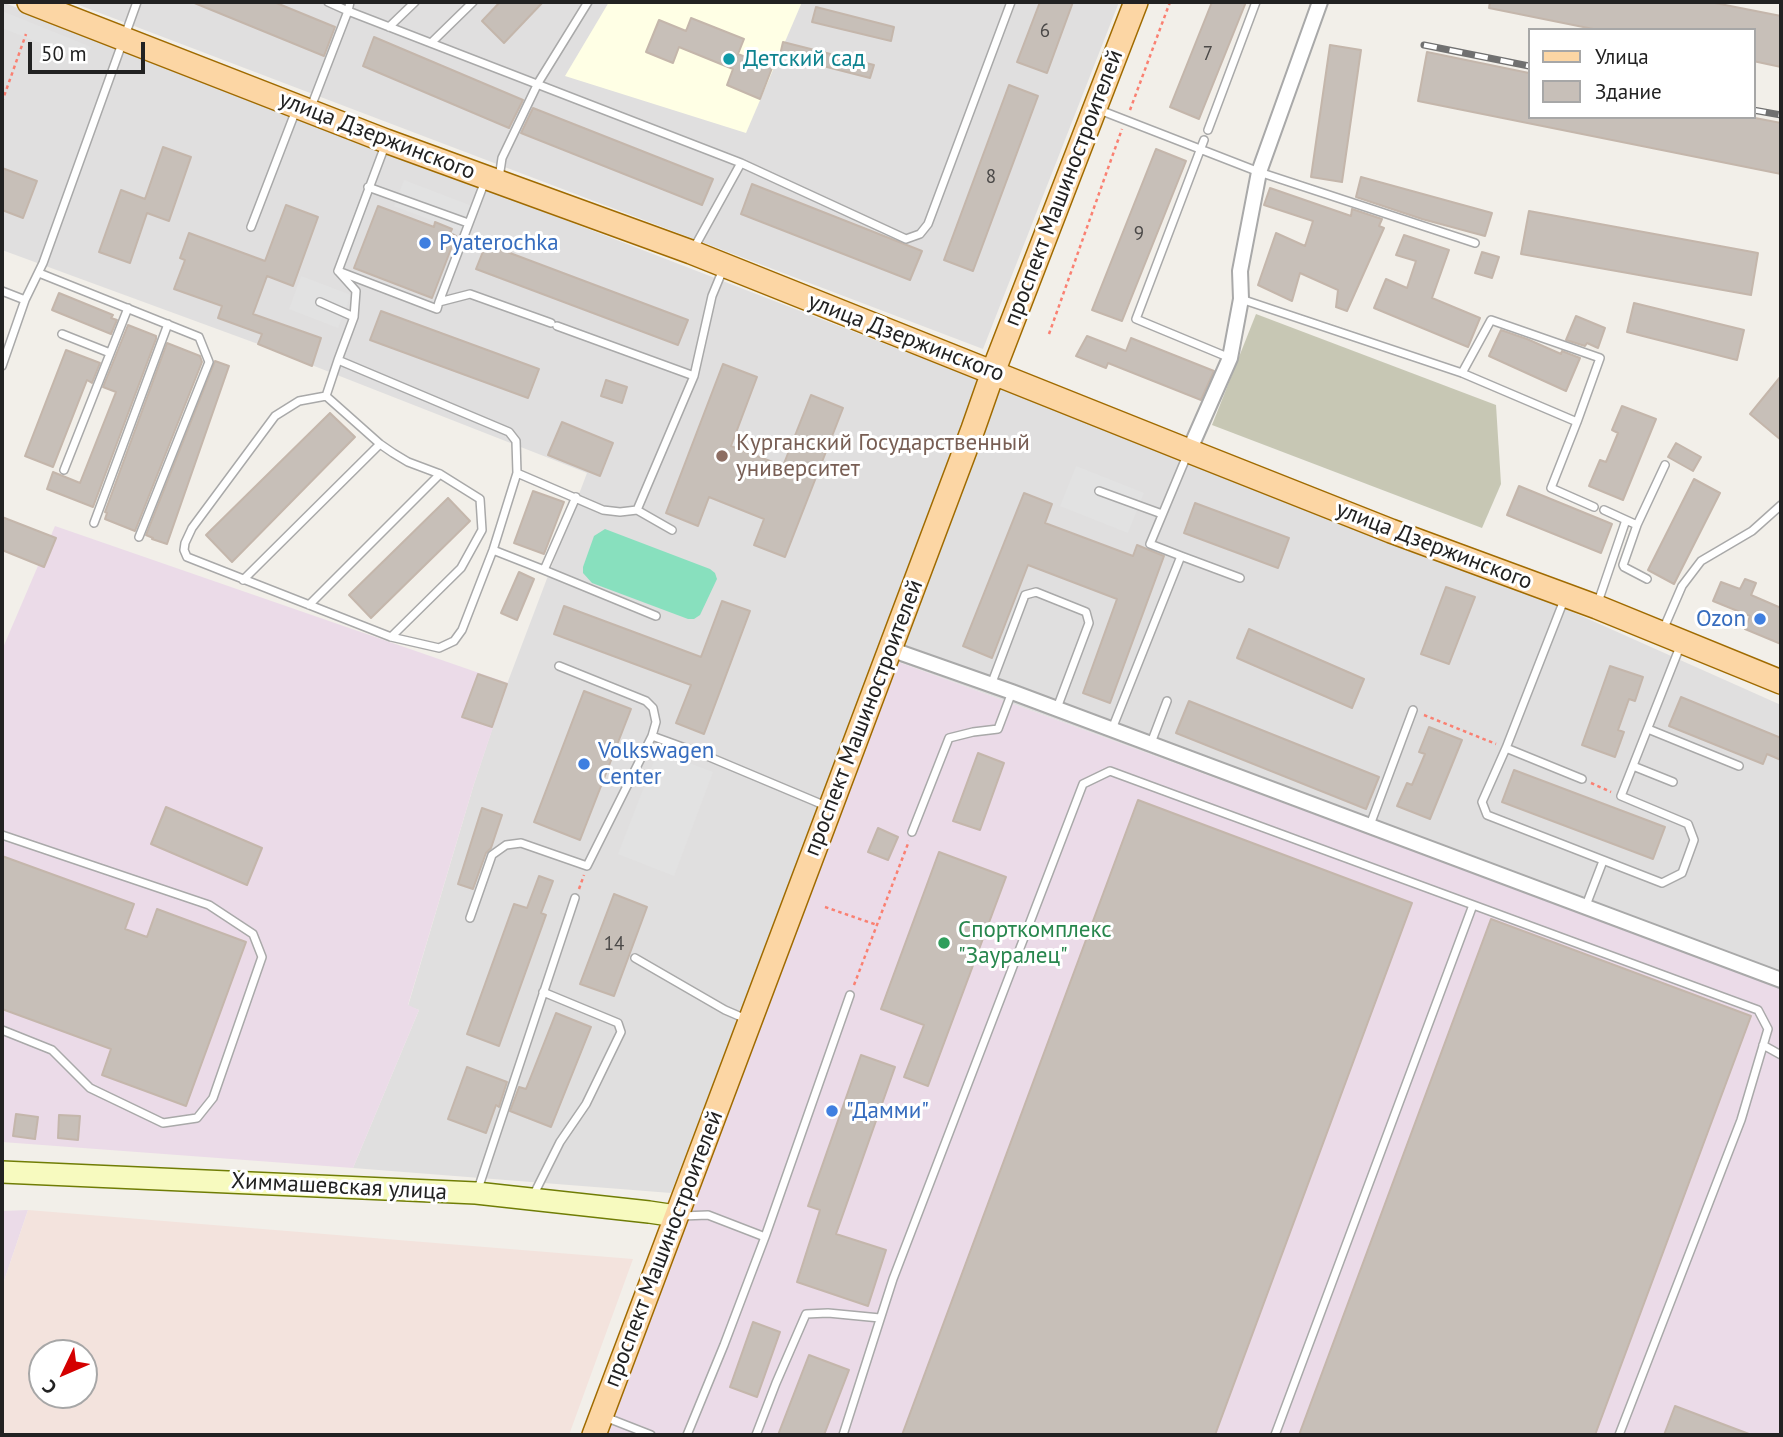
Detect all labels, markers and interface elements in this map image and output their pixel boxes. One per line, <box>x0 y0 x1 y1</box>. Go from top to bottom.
house number: 6 <box>1040 21 1050 43</box>
scale bar <box>32 28 149 72</box>
legend <box>1528 28 1755 119</box>
text: 50 m <box>41 40 87 67</box>
text: Улица <box>1595 43 1649 70</box>
house number: 7 <box>1203 44 1213 66</box>
place label: Детский сад <box>743 45 865 73</box>
street label: проспект Машиностроителей <box>998 46 1130 330</box>
marker: Детский сад <box>721 51 737 67</box>
text: Здание <box>1595 78 1662 105</box>
street label: улица Дзержинского <box>275 86 479 186</box>
house number: 8 <box>986 167 996 189</box>
house number: 9 <box>1134 224 1144 246</box>
place label: Pyaterochka <box>439 229 559 257</box>
marker: Pyaterochka <box>417 235 433 251</box>
street label: улица Дзержинского <box>804 288 1008 388</box>
place label: Курганский Государственный университет <box>736 429 1030 483</box>
marker: Курганский Государственный университет <box>714 448 730 464</box>
street label: улица Дзержинского <box>1332 496 1536 596</box>
street label: проспект Машиностроителей <box>798 576 930 860</box>
place label: Ozon <box>1696 605 1746 633</box>
marker: Ozon <box>1752 611 1768 627</box>
place label: Volkswagen Center <box>598 737 714 791</box>
marker: Volkswagen Center <box>576 756 592 772</box>
place label: Спорткомплекс "Зауралец" <box>958 916 1112 970</box>
house number: 14 <box>604 934 624 956</box>
marker: Спорткомплекс "Зауралец" <box>936 935 952 951</box>
place label: "Дамми" <box>846 1097 929 1125</box>
marker: "Дамми" <box>824 1103 840 1119</box>
street label: проспект Машиностроителей <box>598 1107 730 1391</box>
street label: Химмашевская улица <box>230 1168 448 1206</box>
north arrow <box>28 1339 98 1409</box>
text: С <box>37 1375 62 1399</box>

